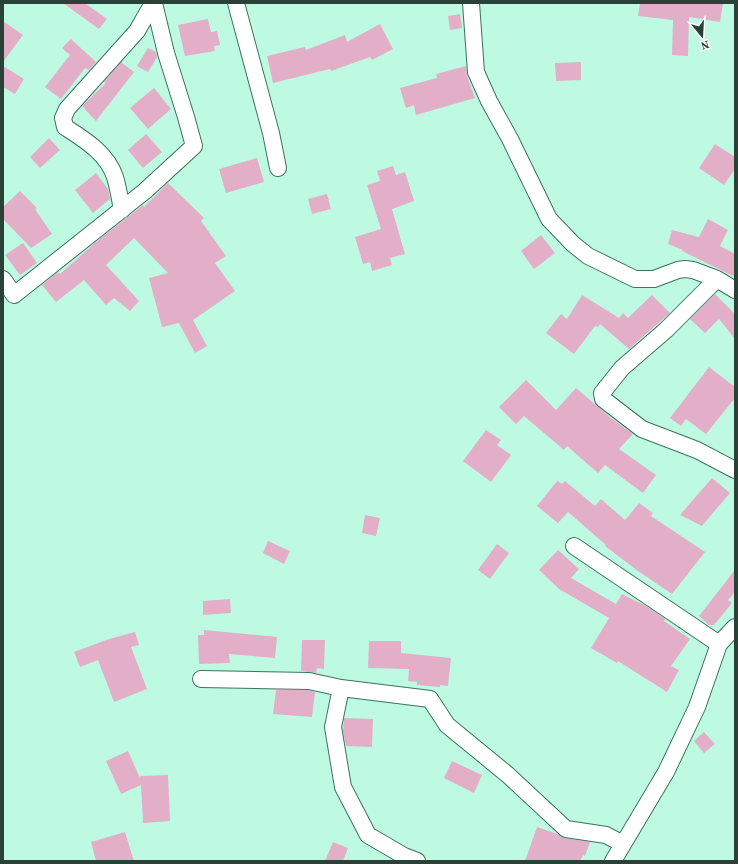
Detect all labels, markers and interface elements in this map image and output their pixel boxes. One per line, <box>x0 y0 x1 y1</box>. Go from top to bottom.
north arrow <box>682 16 722 56</box>
text: N <box>699 37 711 53</box>

